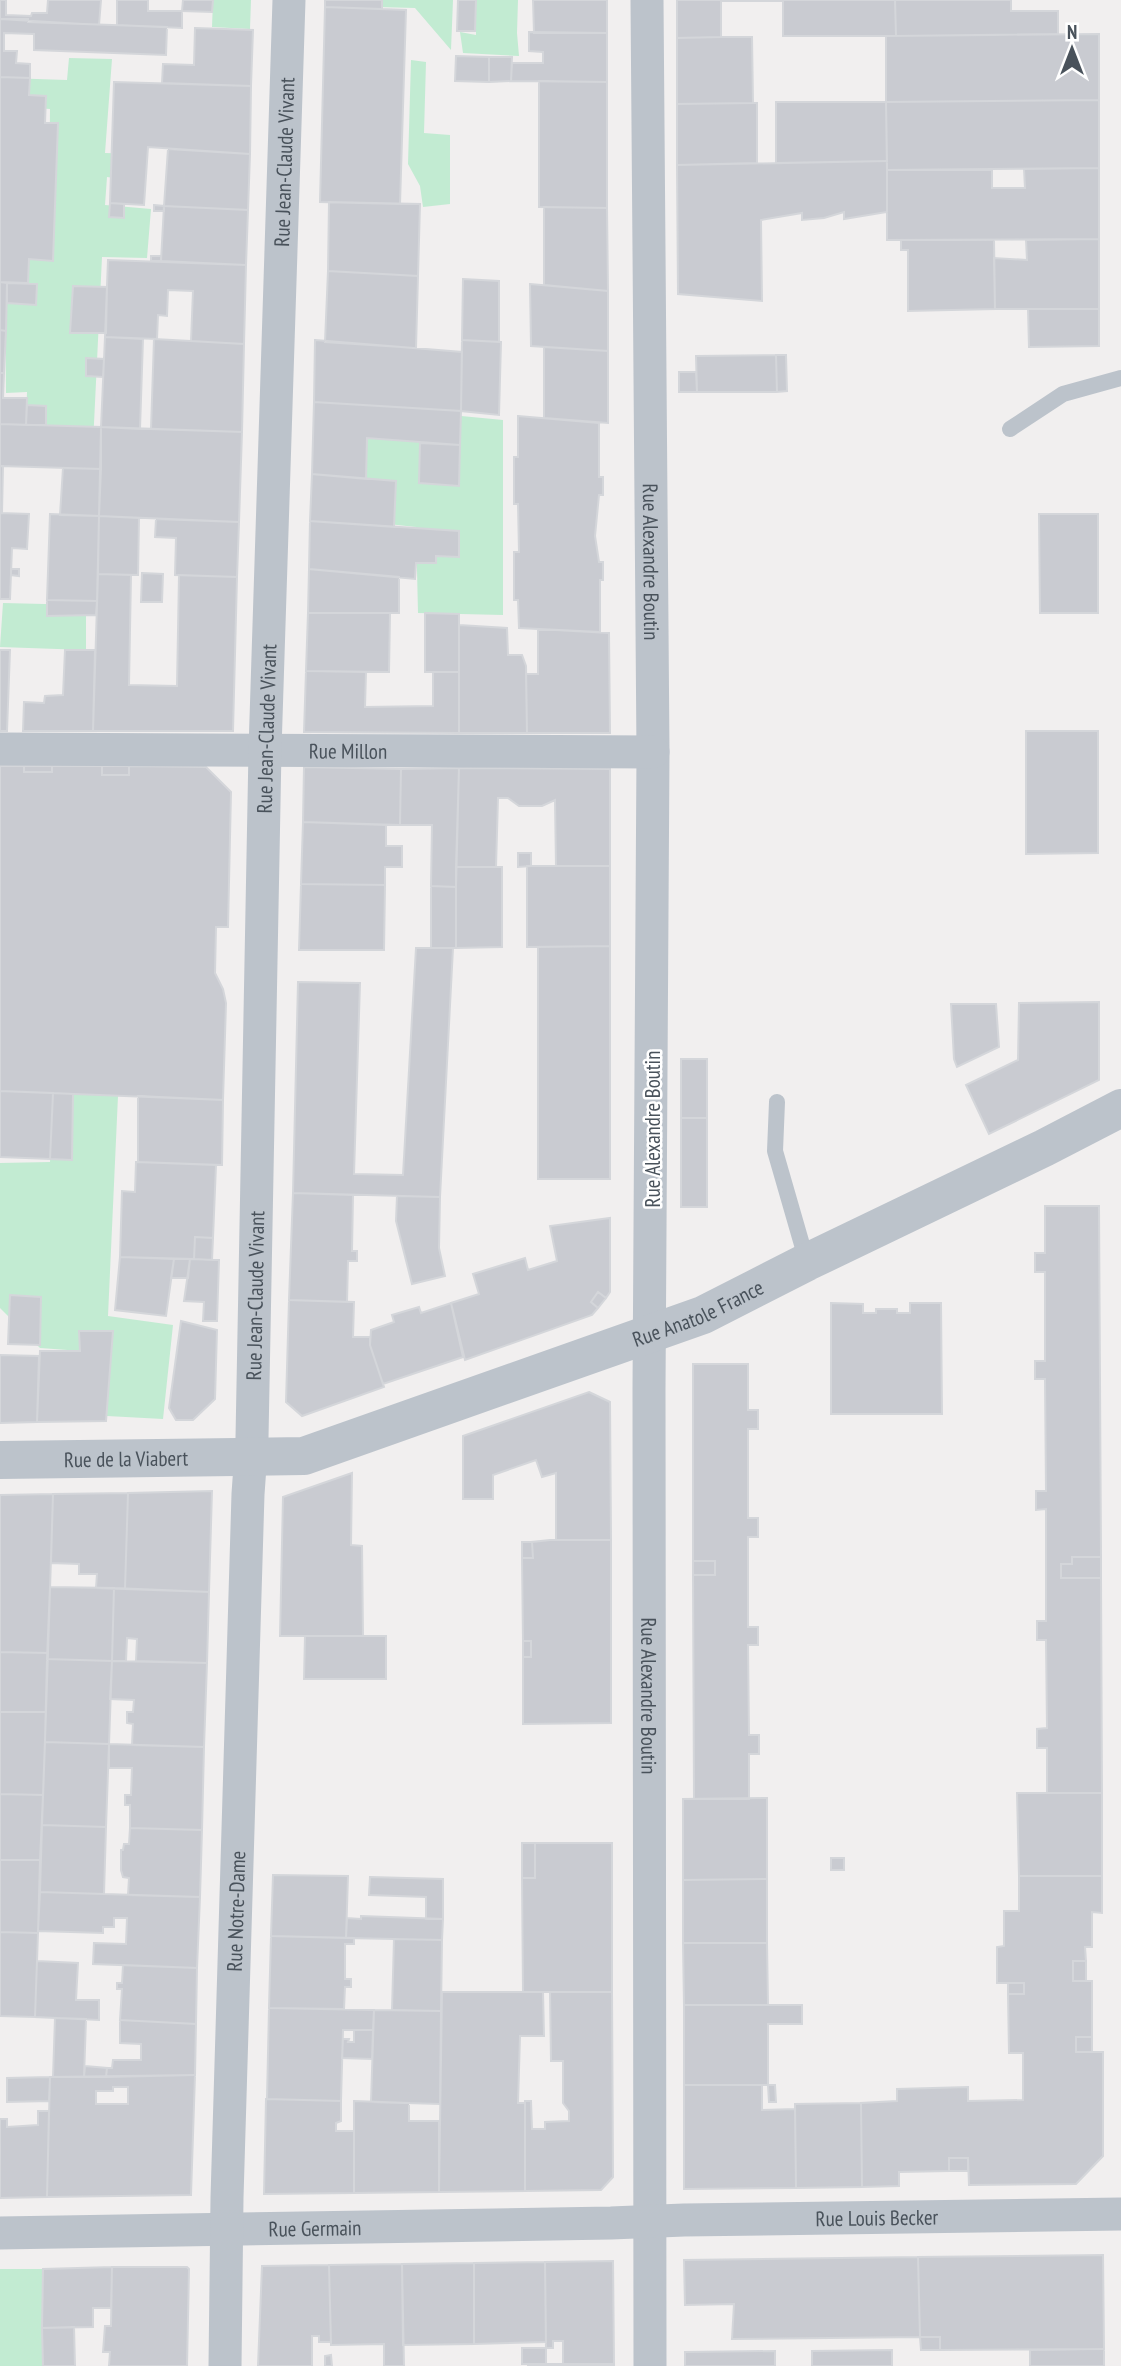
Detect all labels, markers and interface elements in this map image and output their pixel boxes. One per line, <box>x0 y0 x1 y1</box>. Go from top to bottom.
north arrow <box>1037 14 1107 84</box>
text: N <box>1067 20 1077 44</box>
street label: Rue Jean-Claude Vivant <box>268 77 300 247</box>
street label: Rue Alexandre Boutin <box>637 483 666 641</box>
street label: Rue Jean-Claude Vivant <box>250 643 282 814</box>
street label: Rue Millon <box>309 737 387 764</box>
street label: Rue Alexandre Boutin <box>639 1051 666 1207</box>
street label: Rue Jean-Claude Vivant <box>240 1210 270 1381</box>
street label: Rue Anatole France <box>629 1273 768 1352</box>
street label: Rue de la Viabert <box>64 1444 189 1473</box>
street label: Rue Alexandre Boutin <box>636 1617 663 1774</box>
street label: Rue Notre-Dame <box>220 1850 251 1972</box>
street label: Rue Louis Becker <box>815 2203 939 2232</box>
street label: Rue Germain <box>268 2214 362 2242</box>

